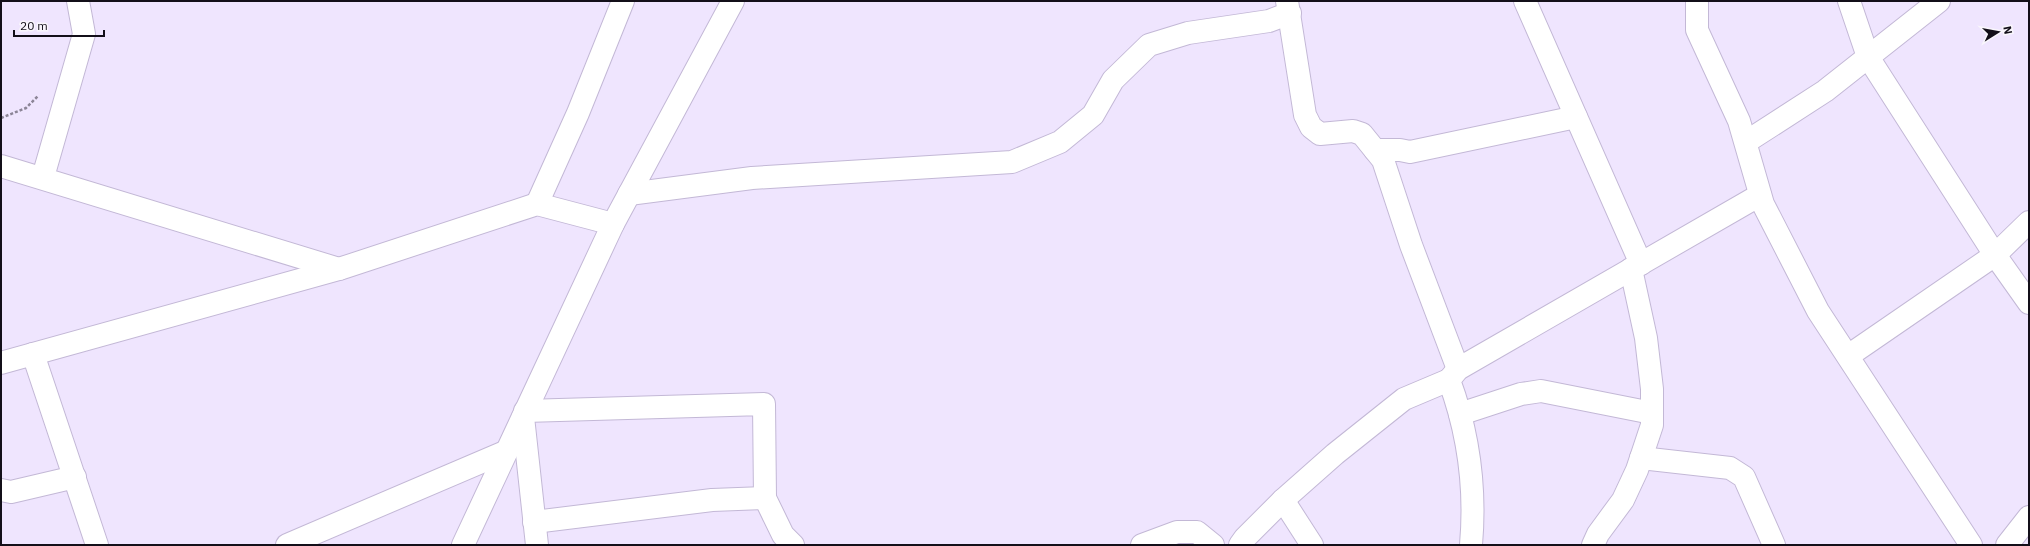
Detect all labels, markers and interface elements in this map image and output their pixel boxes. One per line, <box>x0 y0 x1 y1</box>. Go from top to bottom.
scale bar <box>14 12 104 38</box>
north arrow <box>1978 12 2018 52</box>
text: 20 m <box>20 18 48 33</box>
text: N <box>2000 25 2015 35</box>

